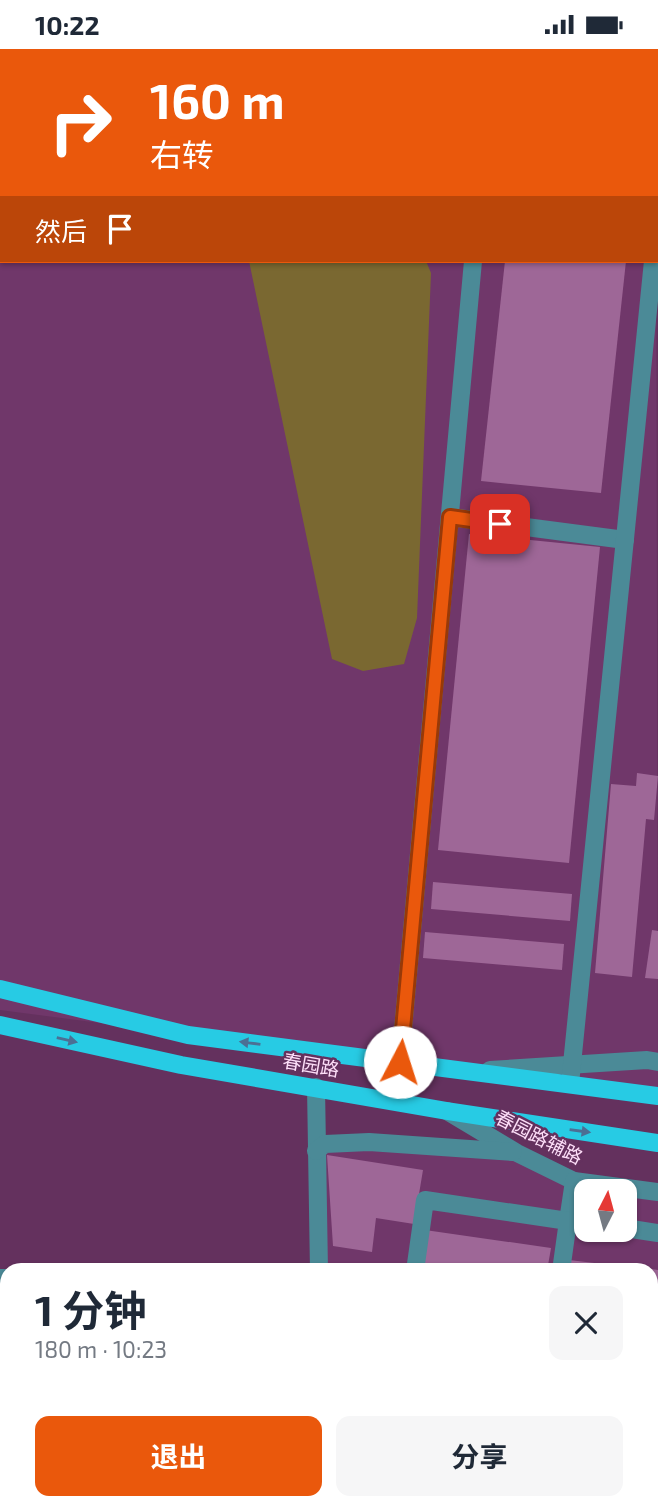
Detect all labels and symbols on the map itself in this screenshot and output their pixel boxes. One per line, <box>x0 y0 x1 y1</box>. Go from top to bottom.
pin <box>470 494 530 554</box>
position arrow <box>363 1025 437 1099</box>
one-way arrow <box>56 1034 78 1045</box>
one-way arrow <box>239 1037 261 1048</box>
street label: 春园路 <box>281 1048 341 1081</box>
street label: 春园路辅路 <box>492 1105 587 1168</box>
one-way arrow <box>569 1126 591 1137</box>
north arrow <box>574 1179 637 1243</box>

